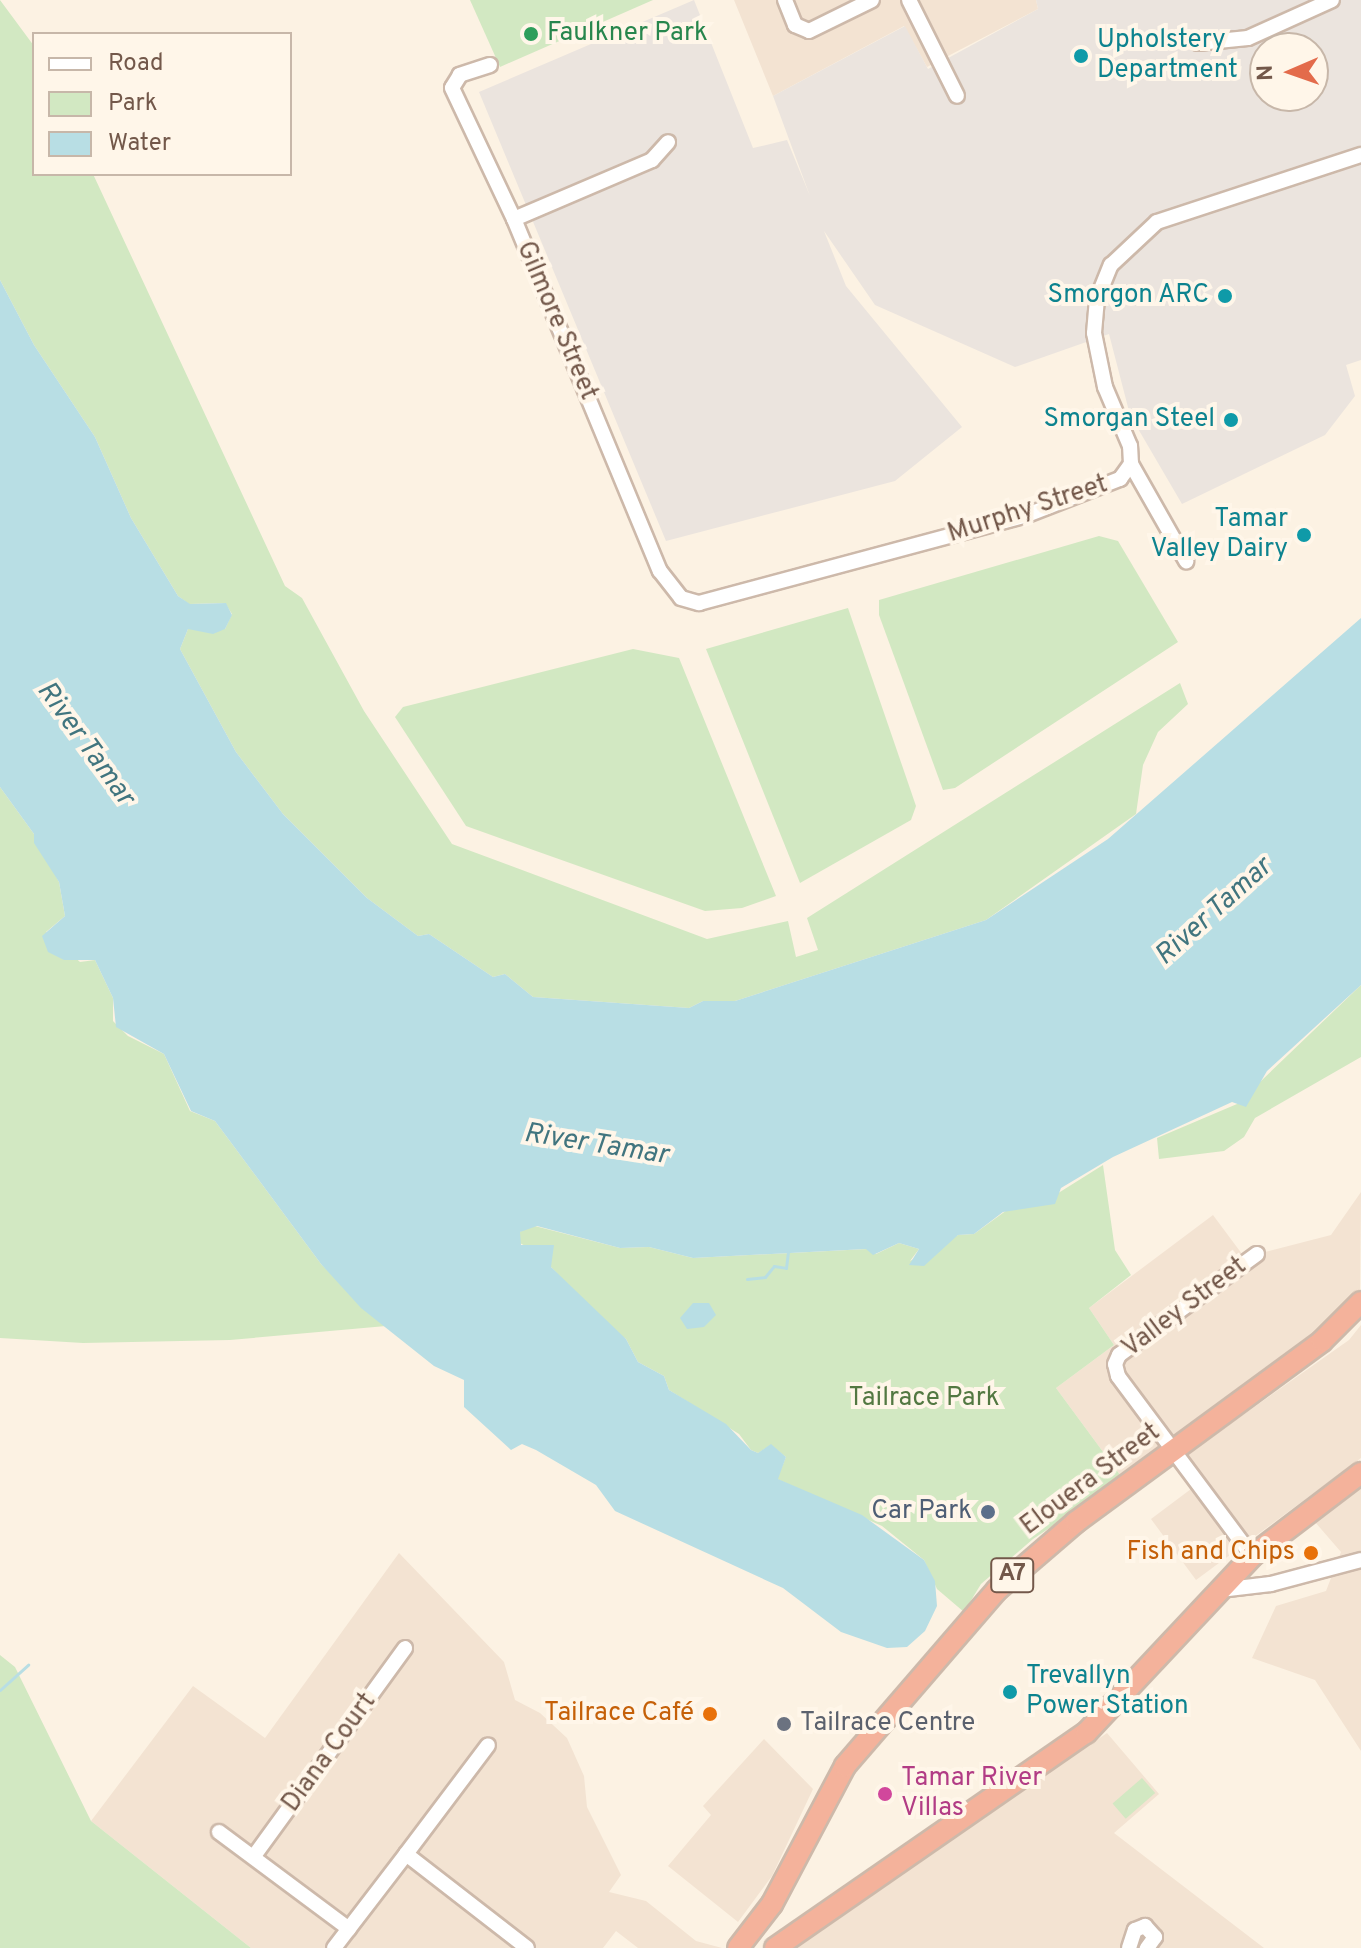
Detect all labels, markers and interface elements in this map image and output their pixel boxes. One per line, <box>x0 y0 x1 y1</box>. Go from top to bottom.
place label: Faulkner Park <box>547 18 708 50</box>
marker: Faulkner Park <box>522 25 540 43</box>
place label: Upholstery Department <box>1097 25 1238 86</box>
legend <box>32 32 292 176</box>
north arrow <box>1249 32 1329 112</box>
marker: Upholstery Department <box>1072 47 1090 65</box>
text: Road <box>108 49 164 79</box>
text: N <box>1253 64 1280 81</box>
text: Park <box>108 89 158 119</box>
text: Water <box>108 129 171 159</box>
street label: Gilmore Street <box>509 237 603 405</box>
place label: Smorgon ARC <box>1047 280 1209 312</box>
marker: Smorgon ARC <box>1216 287 1234 305</box>
place label: Smorgan Steel <box>1043 404 1215 436</box>
marker: Smorgan Steel <box>1222 411 1240 429</box>
street label: Murphy Street <box>944 469 1112 551</box>
place label: Tamar Valley Dairy <box>1151 504 1288 566</box>
marker: Tamar Valley Dairy <box>1295 526 1313 544</box>
water label: River Tamar <box>28 675 142 813</box>
water label: River Tamar <box>1148 850 1280 974</box>
water label: River Tamar <box>521 1117 671 1173</box>
street label: Valley Street <box>1117 1251 1253 1365</box>
park label: Tailrace Park <box>848 1383 1000 1415</box>
street label: Elouera Street <box>1015 1417 1167 1543</box>
place label: Car Park <box>871 1496 972 1528</box>
marker: Car Park <box>979 1503 997 1521</box>
place label: Fish and Chips <box>1126 1537 1295 1569</box>
marker: Fish and Chips <box>1302 1544 1320 1562</box>
road number: A7 <box>990 1555 1034 1595</box>
place label: Trevallyn Power Station <box>1026 1661 1189 1722</box>
marker: Trevallyn Power Station <box>1001 1683 1019 1701</box>
street label: Diana Court <box>276 1687 384 1819</box>
place label: Tailrace Café <box>544 1698 694 1730</box>
marker: Tailrace Café <box>701 1705 719 1723</box>
place label: Tailrace Centre <box>800 1708 975 1740</box>
marker: Tailrace Centre <box>775 1715 793 1733</box>
place label: Tamar River Villas <box>901 1763 1042 1824</box>
marker: Tamar River Villas <box>876 1785 894 1803</box>

